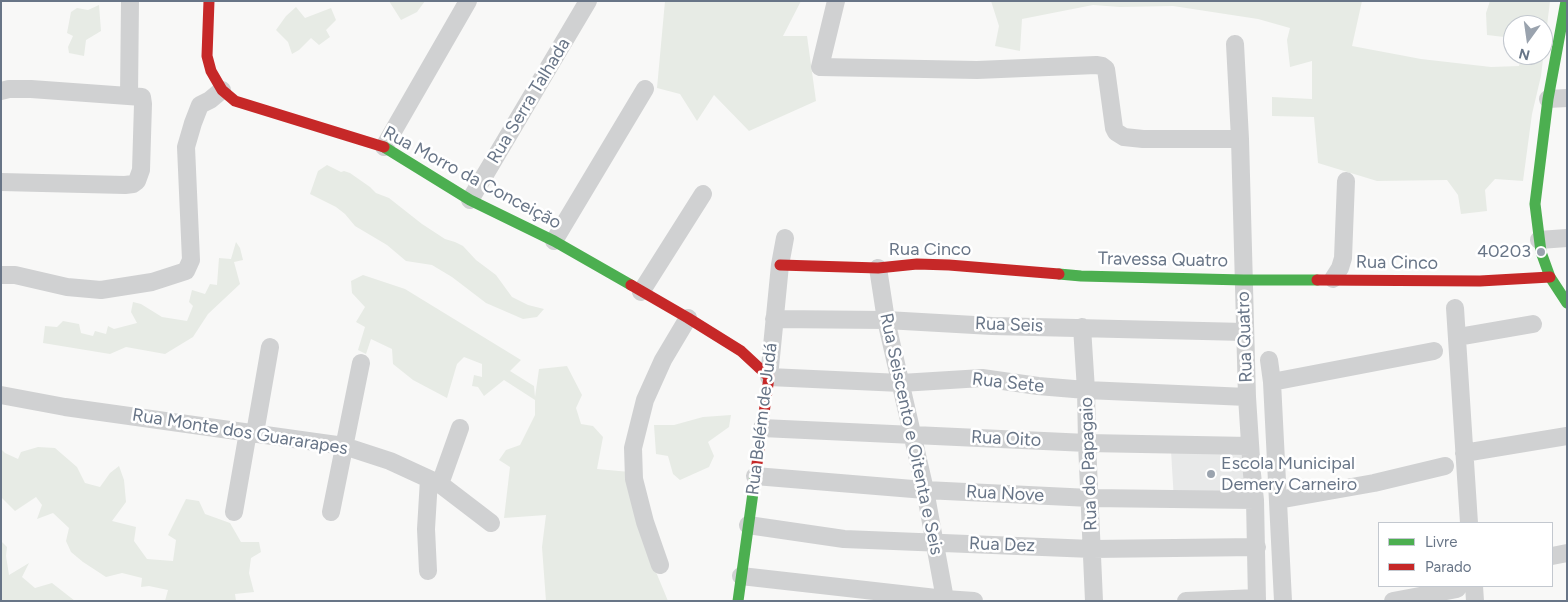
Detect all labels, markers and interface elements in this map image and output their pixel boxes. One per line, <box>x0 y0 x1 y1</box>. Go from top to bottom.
north arrow <box>1503 15 1553 65</box>
street label: Rua Serra Talhada <box>483 34 575 168</box>
text: N <box>1517 45 1532 64</box>
street label: Rua Morro da Conceição <box>379 122 565 234</box>
street label: Rua Cinco <box>889 239 971 261</box>
place label: 40203 <box>1477 241 1531 263</box>
marker: 40203 <box>1535 246 1547 258</box>
street label: Travessa Quatro <box>1098 248 1228 272</box>
street label: Rua Cinco <box>1356 251 1438 275</box>
street label: Rua Quatro <box>1233 291 1257 383</box>
street label: Rua Seiscento e Oitenta e Seis <box>875 311 947 557</box>
street label: Rua Seis <box>974 313 1044 337</box>
street label: Rua Belém de Judá <box>742 342 782 496</box>
street label: Rua Sete <box>971 368 1045 398</box>
street label: Rua do Papagaio <box>1076 397 1102 531</box>
street label: Rua Monte dos Guararapes <box>131 404 349 460</box>
street label: Rua Oito <box>970 426 1042 452</box>
place label: Escola Municipal Demery Carneiro <box>1221 453 1357 496</box>
marker: Escola Municipal Demery Carneiro <box>1205 468 1217 480</box>
street label: Rua Nove <box>965 481 1045 507</box>
legend <box>1378 522 1553 587</box>
street label: Rua Dez <box>969 533 1035 557</box>
text: Livre <box>1425 533 1457 551</box>
text: Parado <box>1425 558 1471 576</box>

